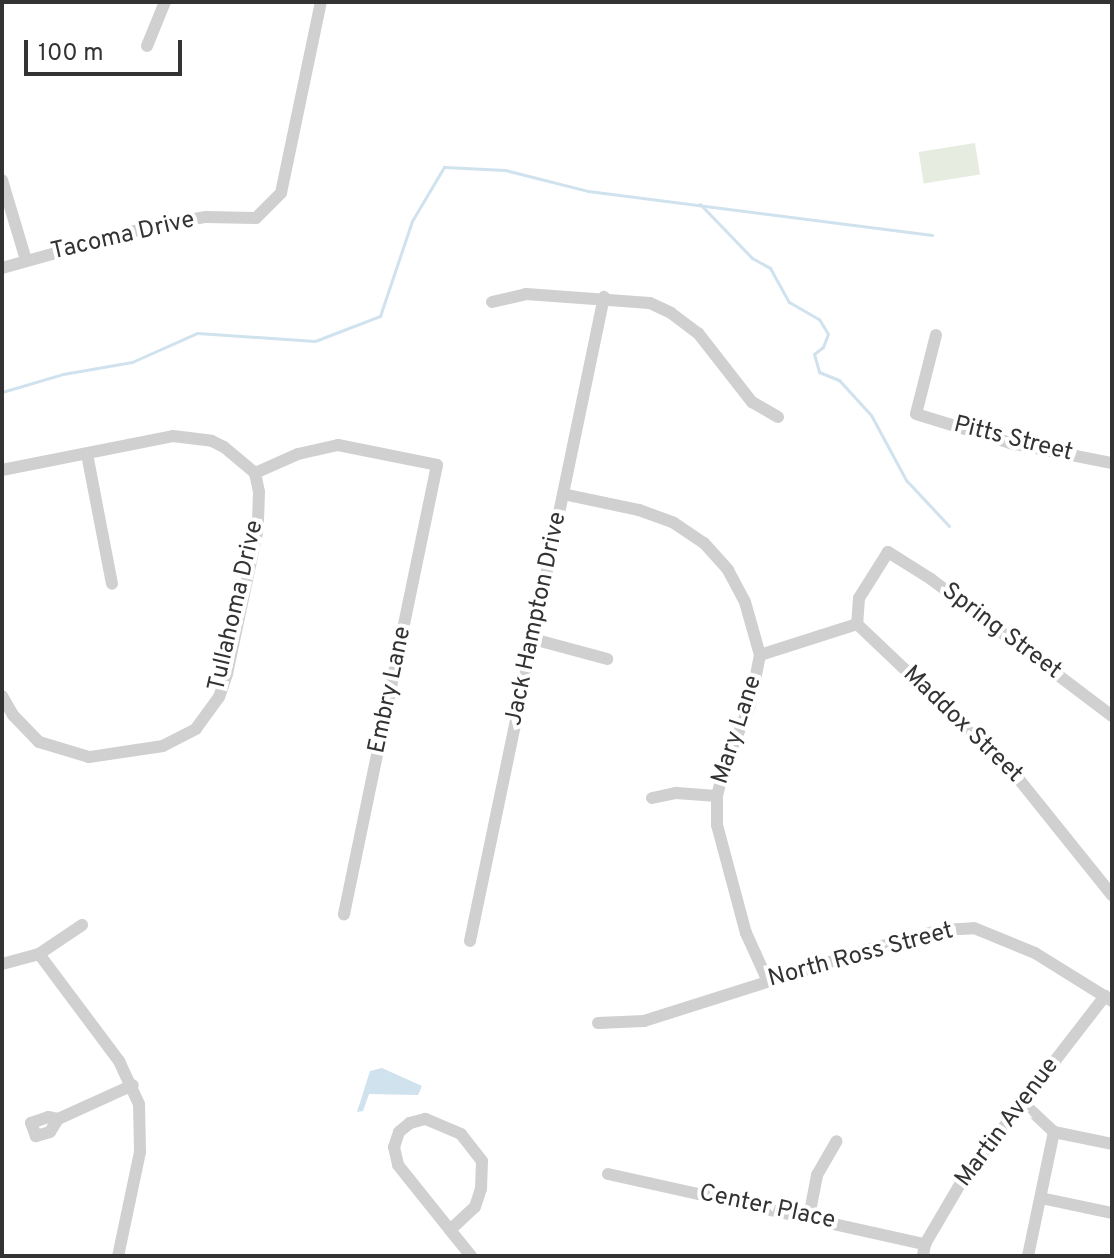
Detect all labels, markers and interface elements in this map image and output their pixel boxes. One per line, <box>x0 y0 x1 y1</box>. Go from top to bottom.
scale bar <box>28 24 186 74</box>
text: 100 m <box>38 39 104 69</box>
street label: Tacoma Drive <box>48 206 198 268</box>
street label: Pitts Street <box>950 411 1076 469</box>
street label: Jack Hampton Drive <box>500 510 574 728</box>
street label: Tullahoma Drive <box>203 518 271 694</box>
street label: Spring Street <box>936 578 1066 686</box>
street label: Embry Lane <box>364 624 418 756</box>
street label: Maddox Street <box>896 661 1028 789</box>
street label: Mary Lane <box>707 672 769 788</box>
street label: North Ross Street <box>765 917 957 995</box>
street label: Martin Avenue <box>950 1052 1066 1194</box>
street label: Center Place <box>696 1180 838 1236</box>

